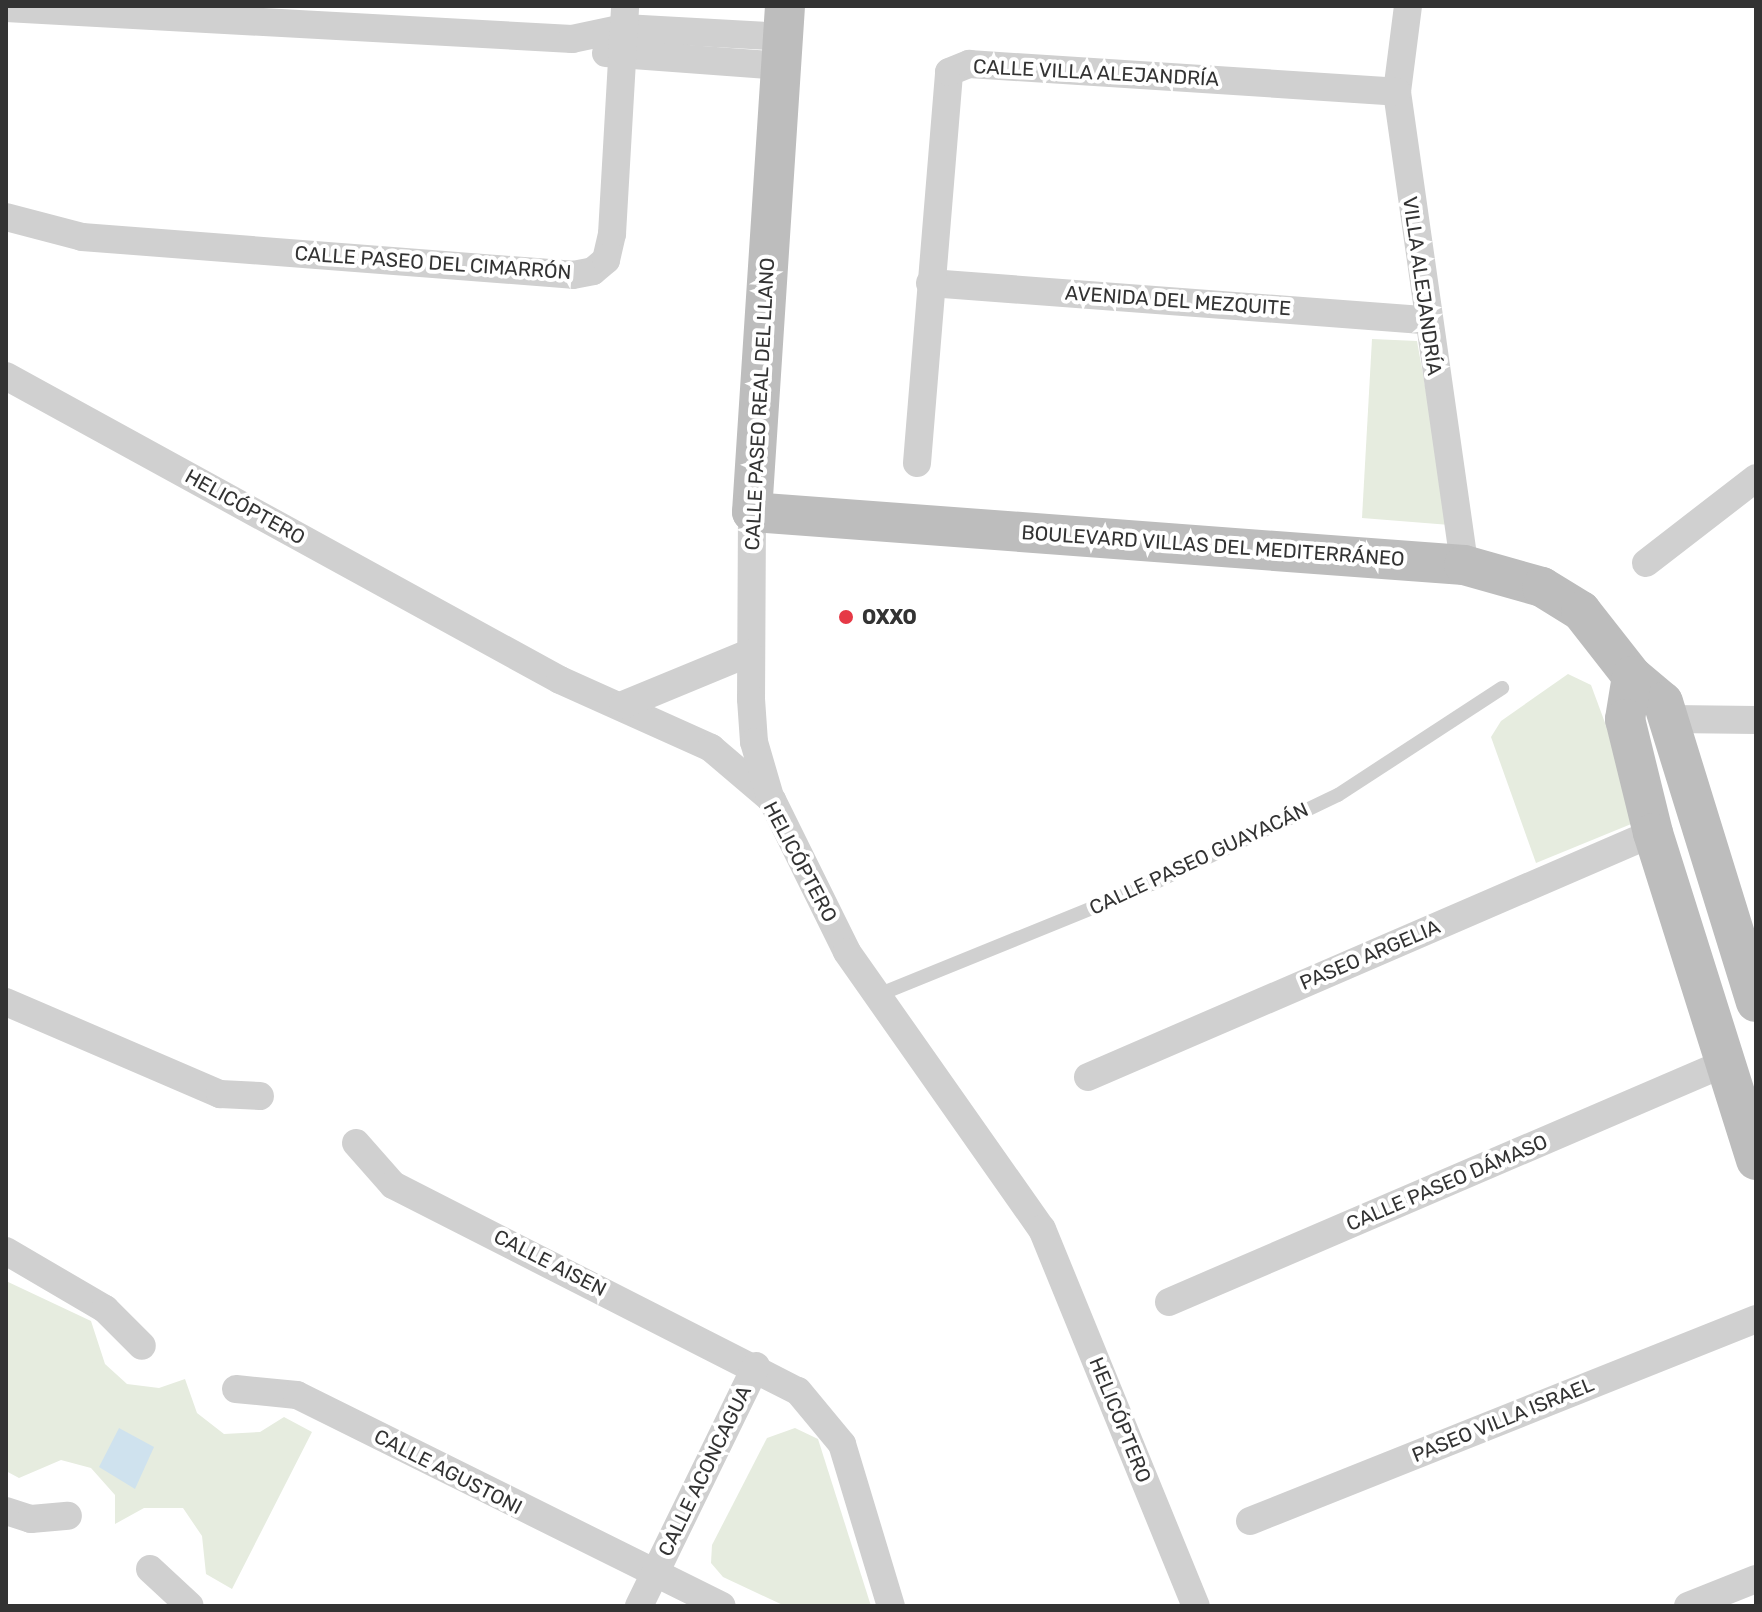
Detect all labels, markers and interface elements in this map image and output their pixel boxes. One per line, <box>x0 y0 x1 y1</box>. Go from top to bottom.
street label: CALLE VILLA ALEJANDRÍA <box>972 55 1220 91</box>
street label: VILLA ALEJANDRÍA <box>1397 194 1447 378</box>
street label: CALLE PASEO DEL CIMARRÓN <box>294 241 572 285</box>
street label: CALLE PASEO REAL DEL LLANO <box>740 256 780 552</box>
street label: AVENIDA DEL MEZQUITE <box>1064 281 1292 321</box>
street label: HELICÓPTERO <box>181 464 309 550</box>
street label: BOULEVARD VILLAS DEL MEDITERRÁNEO <box>1020 521 1406 571</box>
place label: OXXO <box>862 605 917 629</box>
marker: OXXO <box>837 608 855 626</box>
street label: HELICÓPTERO <box>758 798 842 926</box>
street label: CALLE PASEO GUAYACÁN <box>1086 798 1312 920</box>
street label: PASEO ARGELIA <box>1296 915 1444 995</box>
street label: CALLE PASEO DÁMASO <box>1343 1130 1551 1236</box>
street label: CALLE AISEN <box>490 1224 610 1302</box>
street label: HELICÓPTERO <box>1084 1354 1156 1486</box>
street label: PASEO VILLA ISRAEL <box>1408 1372 1598 1468</box>
street label: CALLE ACONCAGUA <box>653 1382 757 1560</box>
street label: CALLE AGUSTONI <box>370 1424 526 1520</box>

